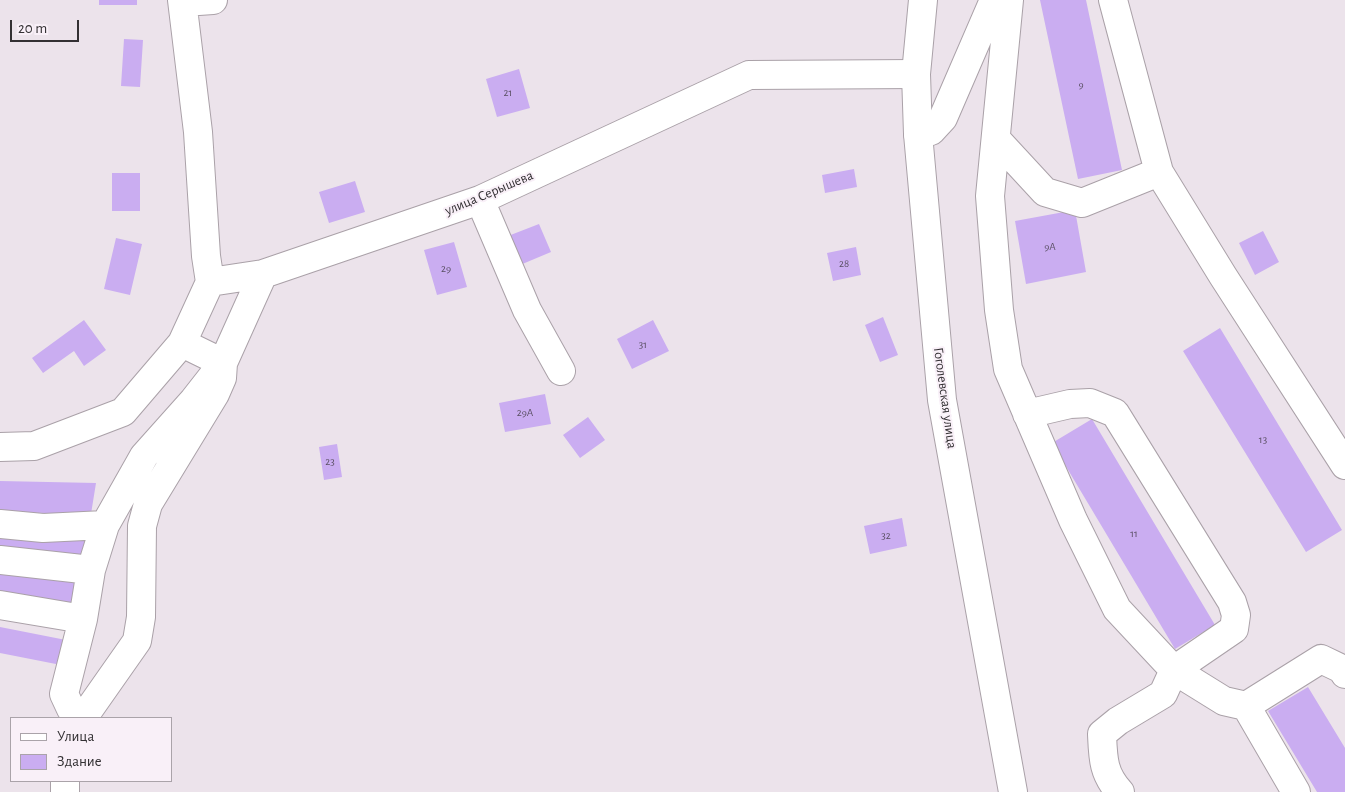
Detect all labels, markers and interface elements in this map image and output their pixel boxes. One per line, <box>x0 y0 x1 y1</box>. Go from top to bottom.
scale bar <box>12 10 81 42</box>
text: 20 m <box>18 21 47 36</box>
house number: 9 <box>1078 78 1084 92</box>
house number: 21 <box>504 86 512 100</box>
street label: улица Серышева <box>442 167 536 219</box>
house number: 9А <box>1044 240 1056 254</box>
house number: 28 <box>839 257 849 271</box>
house number: 29 <box>441 262 451 276</box>
house number: 31 <box>639 338 647 352</box>
street label: Гоголевская улица <box>930 346 960 450</box>
house number: 29А <box>517 406 533 420</box>
house number: 13 <box>1259 433 1267 447</box>
house number: 23 <box>325 455 335 469</box>
house number: 11 <box>1130 527 1138 541</box>
house number: 32 <box>881 529 891 543</box>
legend <box>10 717 172 782</box>
text: Улица <box>57 729 94 744</box>
text: Здание <box>57 754 102 769</box>

